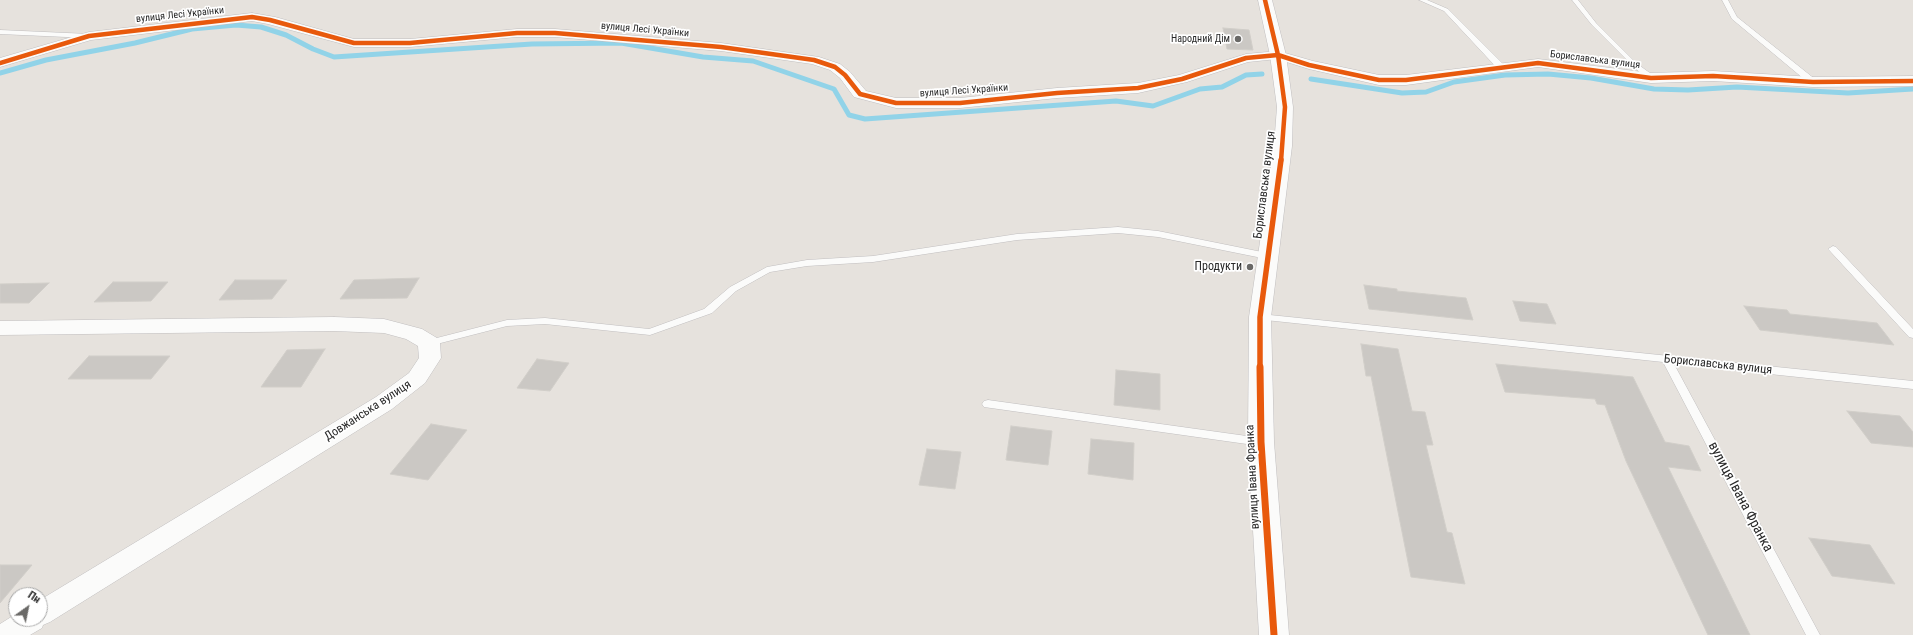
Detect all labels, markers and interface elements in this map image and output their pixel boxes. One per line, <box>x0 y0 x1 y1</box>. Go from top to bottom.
street label: вулиця Лесі Українки <box>135 4 225 26</box>
street label: вулиця Лесі Українки <box>600 20 690 40</box>
place label: Народний Дім <box>1171 33 1230 45</box>
marker: Народний Дім <box>1233 34 1243 44</box>
street label: Бориславська вулиця <box>1549 49 1641 71</box>
street label: вулиця Лесі Українки <box>919 82 1009 100</box>
street label: Бориславська вулиця <box>1251 130 1279 240</box>
place label: Продукти <box>1195 260 1242 274</box>
marker: Продукти <box>1245 262 1255 272</box>
street label: Бориславська вулиця <box>1663 352 1773 378</box>
street label: Довжанська вулиця <box>322 378 414 444</box>
street label: вулиця Івана Франка <box>1243 424 1263 530</box>
street label: вулиця Івана Франка <box>1704 439 1776 555</box>
north arrow <box>8 587 48 627</box>
text: Пн <box>26 589 43 606</box>

